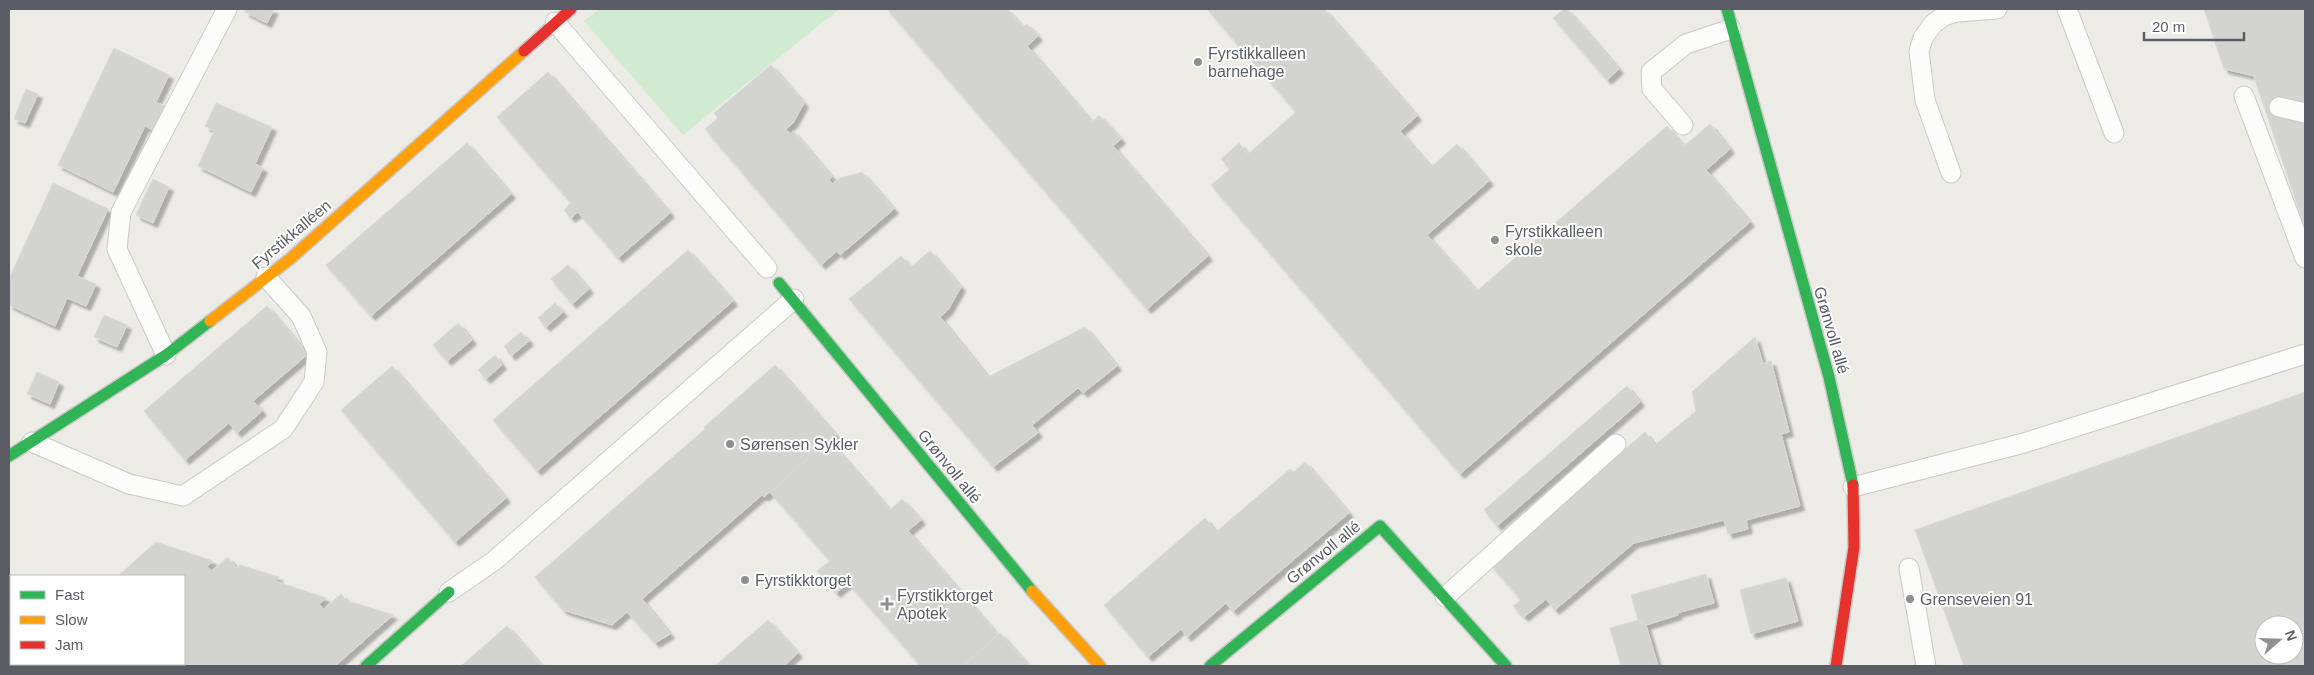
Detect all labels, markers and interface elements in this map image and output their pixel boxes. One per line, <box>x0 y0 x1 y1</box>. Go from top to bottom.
scale bar <box>2144 10 2244 42</box>
text: 20 m <box>2152 18 2185 35</box>
place label: Fyrstikkalleen barnehage <box>1208 45 1306 80</box>
marker: Fyrstikkalleen barnehage <box>1192 56 1204 68</box>
street label: Fyrstikkalléen <box>248 196 334 272</box>
place label: Fyrstikkalleen skole <box>1505 223 1603 258</box>
marker: Fyrstikkalleen skole <box>1489 234 1501 246</box>
street label: Grønvoll allé <box>1811 285 1852 376</box>
street label: Grønvoll allé <box>915 426 985 507</box>
place label: Sørensen Sykler <box>740 436 859 453</box>
marker: Sørensen Sykler <box>724 438 736 450</box>
street label: Grønvoll allé <box>1283 517 1364 587</box>
place label: Fyrstikktorget <box>755 572 852 589</box>
marker: Fyrstikktorget <box>739 574 751 586</box>
legend <box>10 575 185 665</box>
text: Fast <box>55 586 85 603</box>
place label: Fyrstikktorget Apotek <box>897 587 994 622</box>
place label: Grenseveien 91 <box>1920 591 2033 608</box>
marker: Grenseveien 91 <box>1904 593 1916 605</box>
marker: Fyrstikktorget Apotek <box>881 598 893 610</box>
text: Slow <box>55 611 88 628</box>
north arrow <box>2254 615 2304 665</box>
text: N <box>2282 628 2300 643</box>
text: Jam <box>55 636 83 653</box>

